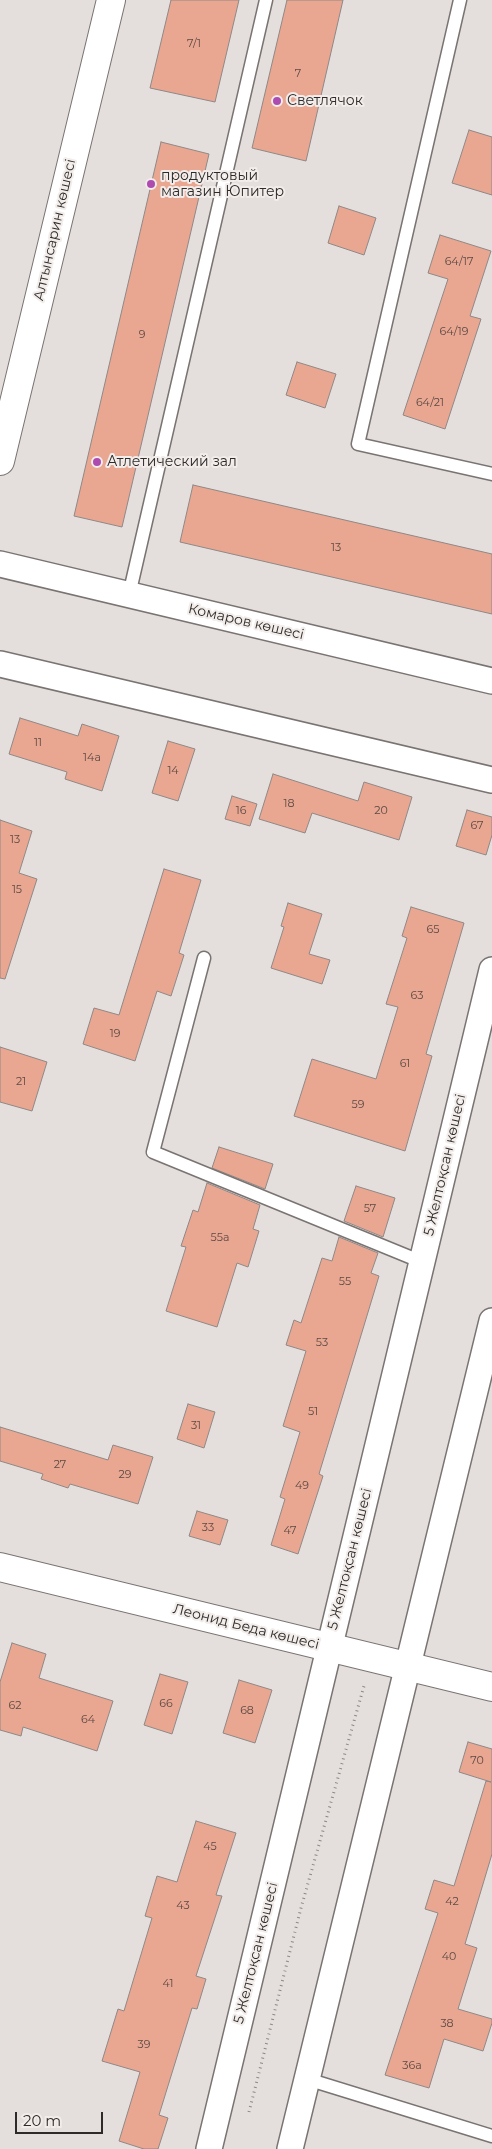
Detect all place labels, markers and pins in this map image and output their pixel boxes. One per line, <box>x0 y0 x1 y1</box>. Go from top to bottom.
place label: Светлячок <box>287 93 363 109</box>
marker: Светлячок <box>271 95 283 107</box>
place label: продуктовый магазин Юпитер <box>161 168 284 200</box>
marker: продуктовый магазин Юпитер <box>145 178 157 190</box>
place label: Атлетический зал <box>107 454 237 470</box>
marker: Атлетический зал <box>91 456 103 468</box>

